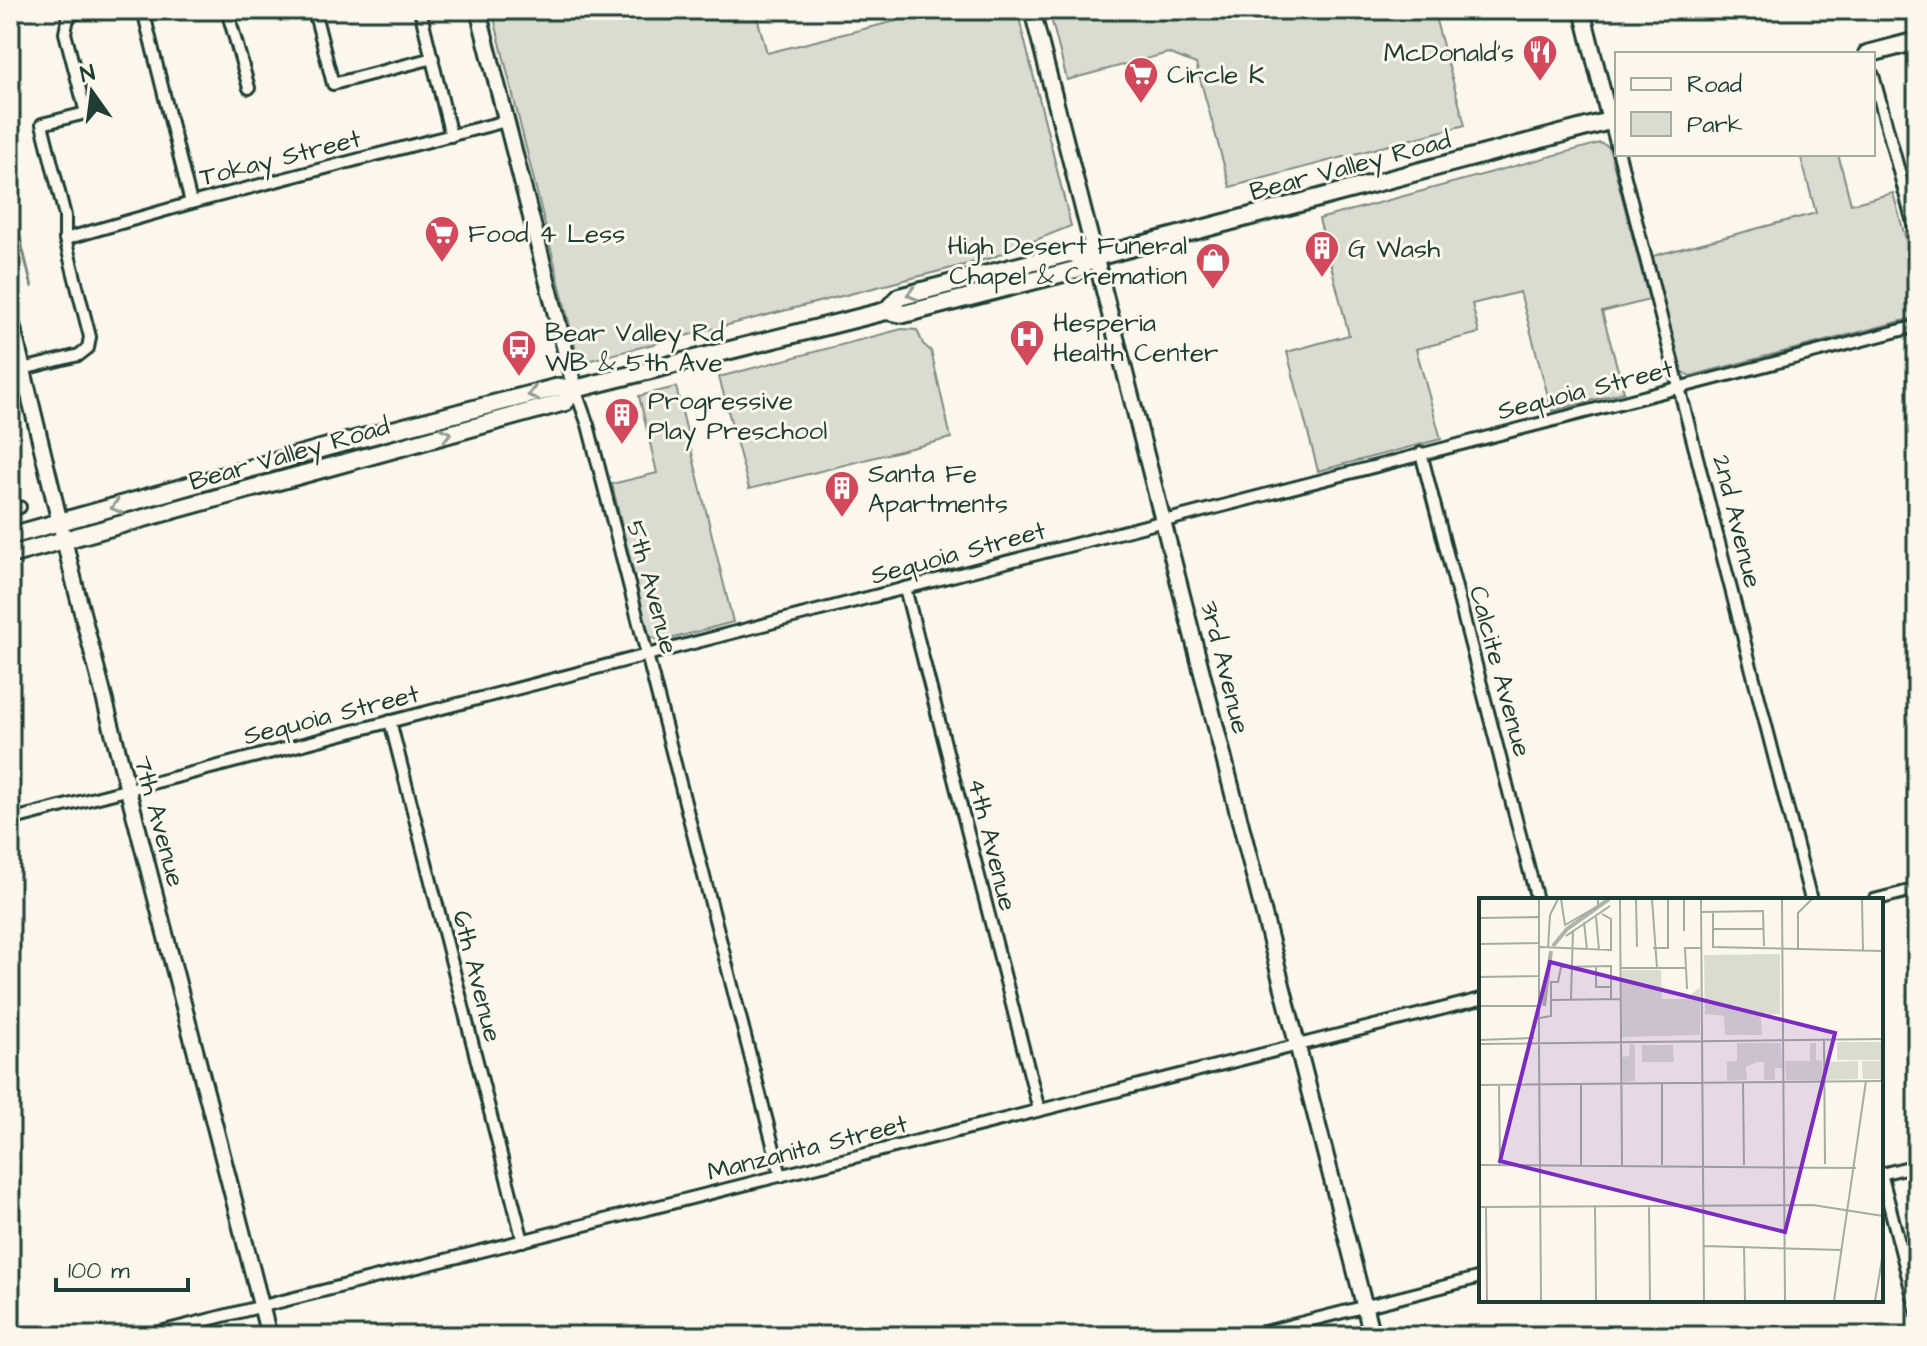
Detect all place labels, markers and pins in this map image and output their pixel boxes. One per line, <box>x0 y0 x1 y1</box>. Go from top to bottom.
restaurant icon: McDonald's <box>1521 33 1559 83</box>
place label: McDonald's <box>1384 35 1514 71</box>
supermarket icon: Circle K <box>1122 55 1160 105</box>
place label: Circle K <box>1167 57 1265 93</box>
supermarket icon: Food 4 Less <box>423 214 461 264</box>
place label: Food 4 Less <box>468 216 625 252</box>
place label: High Desert Funeral Chapel & Cremation <box>947 228 1187 294</box>
building icon: G Wash <box>1303 229 1341 279</box>
place label: G Wash <box>1348 231 1440 267</box>
shop icon: High Desert Funeral Chapel & Cremation <box>1194 241 1232 291</box>
place label: Hesperia Health Center <box>1053 305 1218 371</box>
place label: Bear Valley Rd WB & 5th Ave <box>545 315 724 381</box>
hospital icon: Hesperia Health Center <box>1008 318 1046 368</box>
bus stop icon: Bear Valley Rd WB & 5th Ave <box>500 328 538 378</box>
place label: Progressive Play Preschool <box>648 383 827 451</box>
building icon: Progressive Play Preschool <box>603 396 641 446</box>
place label: Santa Fe Apartments <box>868 456 1008 522</box>
building icon: Santa Fe Apartments <box>823 469 861 519</box>

